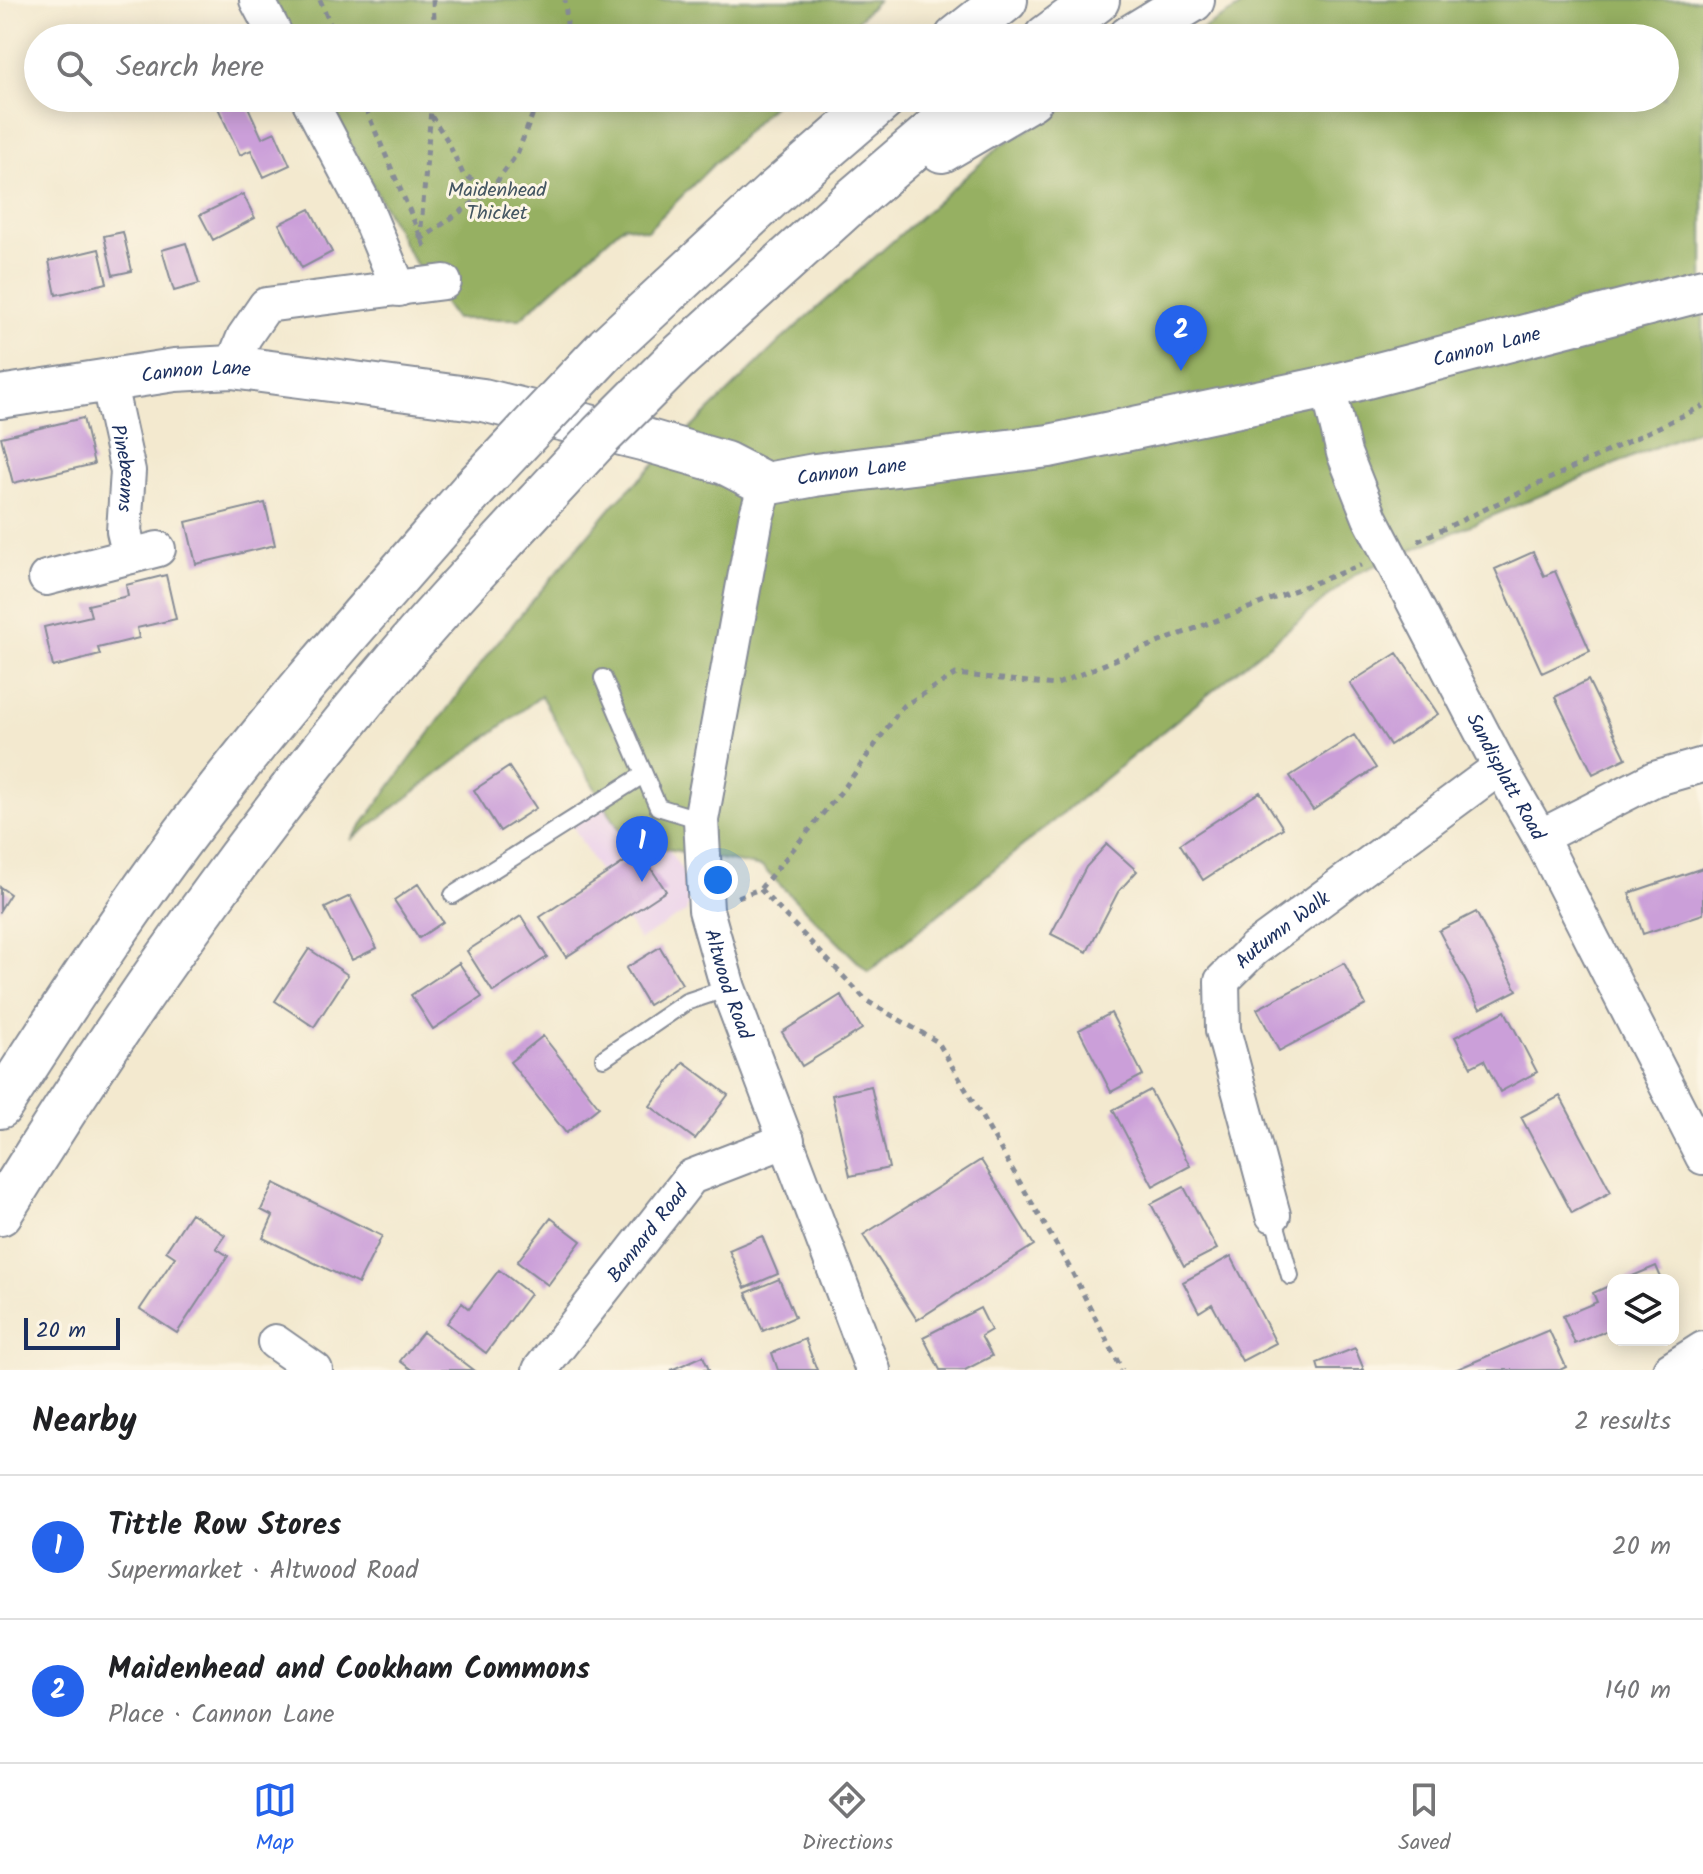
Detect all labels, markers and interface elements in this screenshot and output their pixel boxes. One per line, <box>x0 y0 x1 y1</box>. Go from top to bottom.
search box <box>24 24 1679 112</box>
text: Search here <box>116 44 264 92</box>
icon: search <box>52 46 96 90</box>
park label: Maidenhead Thicket <box>448 175 547 230</box>
pin: 2 <box>1155 305 1207 371</box>
street label: Cannon Lane <box>1430 319 1544 377</box>
street label: Cannon Lane <box>139 353 253 393</box>
street label: Pinebeams <box>100 422 142 513</box>
street label: Cannon Lane <box>794 450 908 496</box>
street label: Sandisplatt Road <box>1456 708 1553 848</box>
pin: 1 <box>616 816 668 882</box>
your location <box>698 860 738 900</box>
street label: Autumn Walk <box>1228 883 1338 978</box>
street label: Altwood Road <box>694 926 761 1046</box>
street label: Bannard Road <box>600 1177 698 1290</box>
map controls <box>1607 1274 1679 1346</box>
button: layers <box>1607 1274 1679 1346</box>
scale bar <box>24 1314 120 1350</box>
text: 20 m <box>36 1314 86 1349</box>
text: Nearby <box>32 1395 137 1449</box>
text: 2 results <box>1574 1401 1671 1443</box>
text: Tittle Row Stores <box>108 1502 341 1550</box>
text: 1 <box>54 1526 62 1568</box>
text: 20 m <box>1612 1526 1671 1568</box>
text: Supermarket · Altwood Road <box>108 1550 418 1592</box>
text: Maidenhead and Cookham Commons <box>108 1646 590 1694</box>
text: 2 <box>50 1670 66 1712</box>
text: 140 m <box>1604 1670 1671 1712</box>
text: Place · Cannon Lane <box>108 1694 334 1736</box>
tab: Map <box>253 1778 297 1861</box>
tab: Directions <box>802 1778 893 1861</box>
tab: Saved <box>1398 1778 1450 1861</box>

